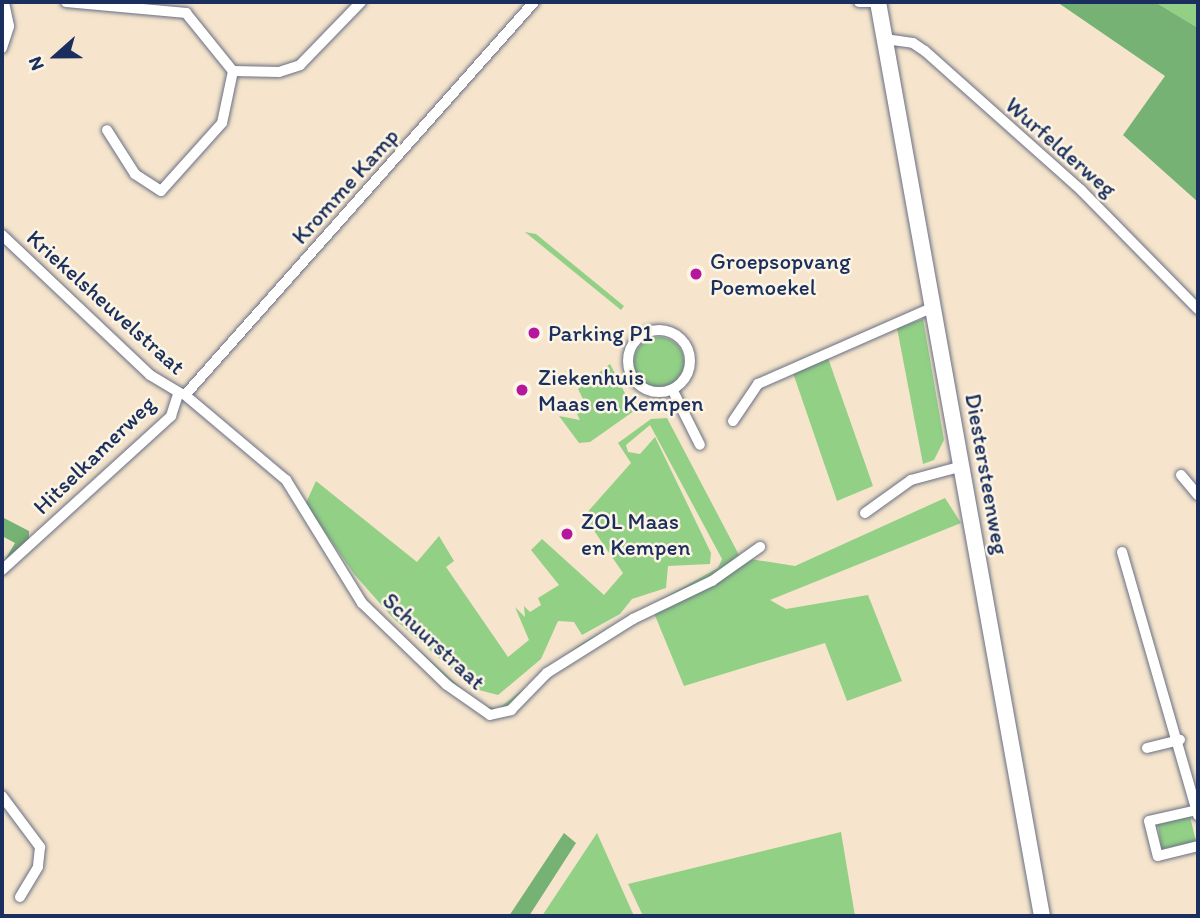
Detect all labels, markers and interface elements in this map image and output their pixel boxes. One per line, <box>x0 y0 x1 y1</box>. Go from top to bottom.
north arrow <box>21 21 91 91</box>
text: N <box>23 54 49 74</box>
street label: Wurfelderweg <box>1000 91 1122 203</box>
street label: Kromme Kamp <box>286 122 404 250</box>
street label: Kriekelsheuvelstraat <box>21 224 191 380</box>
place label: Groepsopvang Poemoekel <box>710 247 851 301</box>
marker: Groepsopvang Poemoekel <box>688 266 704 282</box>
place label: Parking P1 <box>548 319 653 347</box>
marker: Parking P1 <box>526 325 542 341</box>
place label: Ziekenhuis Maas en Kempen <box>538 363 704 417</box>
marker: Ziekenhuis Maas en Kempen <box>512 380 532 400</box>
street label: Hitselkamerweg <box>27 390 161 520</box>
street label: Diestersteenweg <box>959 391 1015 557</box>
place label: ZOL Maas en Kempen <box>581 507 690 561</box>
marker: ZOL Maas en Kempen <box>559 526 575 542</box>
street label: Schuurstraat <box>377 586 491 696</box>

